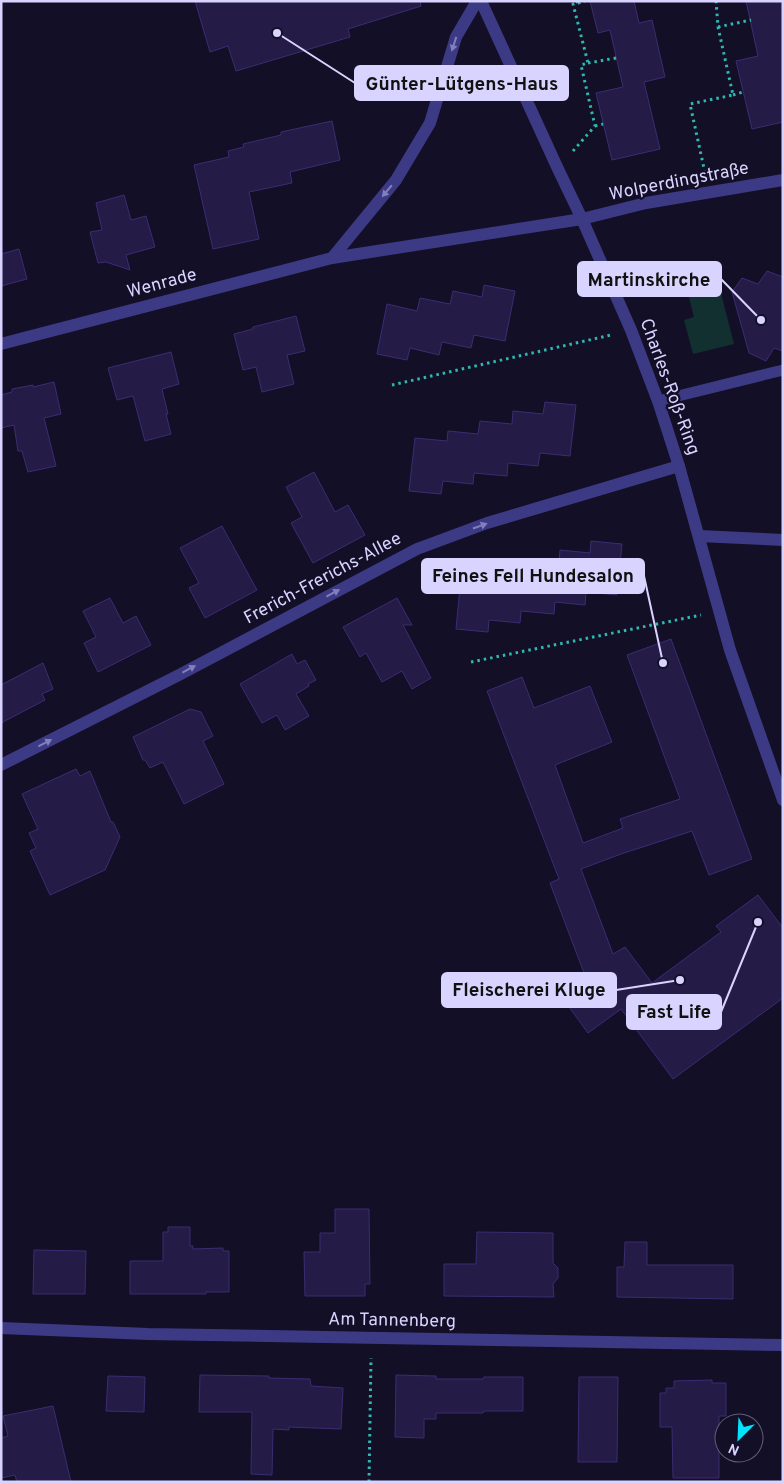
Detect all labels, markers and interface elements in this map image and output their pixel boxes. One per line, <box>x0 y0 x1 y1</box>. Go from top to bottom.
one-way arrow <box>450 37 457 52</box>
callout: Günter-Lütgens-Haus <box>355 66 568 100</box>
text: Günter-Lütgens-Haus <box>366 73 558 97</box>
street label: Wolperdingstraße <box>607 157 751 207</box>
one-way arrow <box>382 184 393 197</box>
callout: Martinskirche <box>578 262 721 296</box>
street label: Wenrade <box>125 264 199 304</box>
text: Martinskirche <box>588 269 710 293</box>
street label: Charles-Roß-Ring <box>634 315 704 459</box>
one-way arrow <box>473 522 488 529</box>
street label: Frerich-Frerichs-Allee <box>240 528 406 630</box>
callout: Feines Fell Hundesalon <box>422 559 644 593</box>
text: Feines Fell Hundesalon <box>432 565 634 589</box>
one-way arrow <box>326 589 340 597</box>
one-way arrow <box>182 665 197 673</box>
one-way arrow <box>37 739 52 747</box>
callout: Fleischerei Kluge <box>442 973 616 1007</box>
text: Fleischerei Kluge <box>452 979 606 1003</box>
callout: Fast Life <box>627 995 721 1029</box>
text: Fast Life <box>637 1001 711 1025</box>
street label: Am Tannenberg <box>328 1308 456 1334</box>
north arrow <box>714 1413 764 1463</box>
text: N <box>726 1439 742 1458</box>

